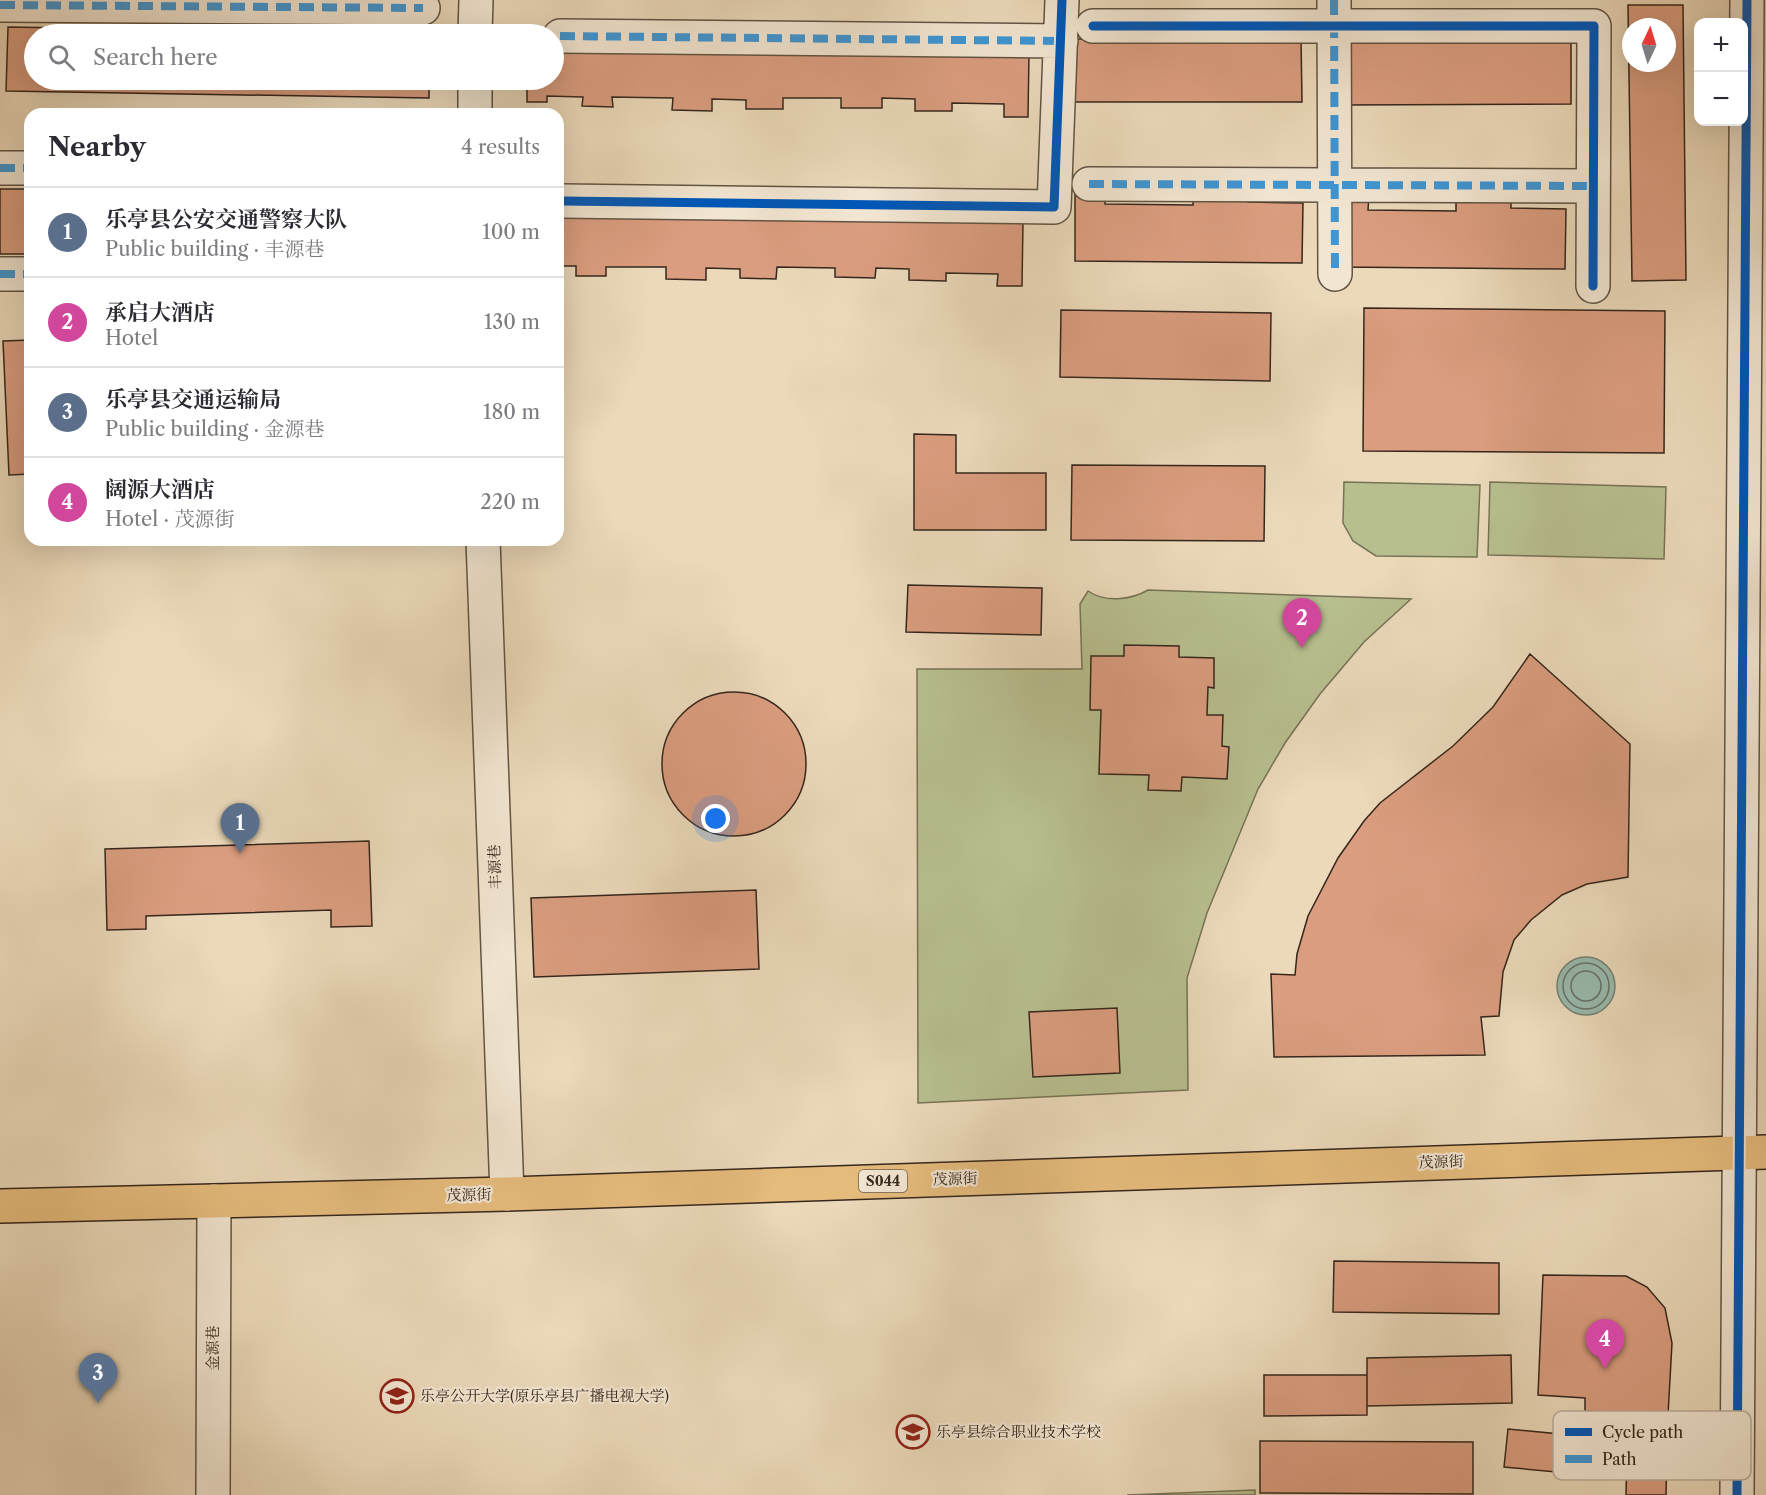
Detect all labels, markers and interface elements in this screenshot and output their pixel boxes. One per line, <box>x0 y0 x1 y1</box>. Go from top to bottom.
north arrow <box>1622 18 1676 72</box>
map controls <box>1694 18 1748 126</box>
button: + <box>1694 18 1748 72</box>
search box <box>24 24 564 90</box>
icon: search <box>45 41 78 74</box>
text: Search here <box>93 44 218 71</box>
button: − <box>1694 72 1748 126</box>
text: Nearby <box>48 131 146 163</box>
text: 4 results <box>461 135 540 159</box>
text: 乐亭县公安交通警察大队 <box>105 206 347 233</box>
text: 1 <box>63 220 72 244</box>
text: 100 m <box>482 220 540 244</box>
text: Public building · 丰源巷 <box>105 237 325 261</box>
text: 承启大酒店 <box>105 299 215 326</box>
text: 2 <box>62 310 73 334</box>
text: 130 m <box>484 310 540 334</box>
text: Hotel <box>105 326 158 350</box>
text: 乐亭县交通运输局 <box>105 386 281 413</box>
text: 3 <box>62 400 73 424</box>
text: 180 m <box>483 400 540 424</box>
text: Public building · 金源巷 <box>105 417 325 441</box>
text: 阔源大酒店 <box>105 476 215 503</box>
text: 4 <box>62 490 73 514</box>
text: 220 m <box>480 490 540 514</box>
text: Hotel · 茂源街 <box>105 507 234 531</box>
pin: 2 <box>1282 598 1322 648</box>
pin: 1 <box>220 804 260 853</box>
your location <box>701 804 730 833</box>
street label: 丰源巷 <box>484 844 505 890</box>
street label: 茂源街 <box>1418 1151 1464 1172</box>
street label: 茂源街 <box>932 1168 978 1189</box>
road number: S044 <box>859 1170 907 1192</box>
street label: 茂源街 <box>446 1185 492 1204</box>
pin: 4 <box>1586 1320 1624 1369</box>
street label: 金源巷 <box>203 1325 222 1371</box>
pin: 3 <box>78 1354 118 1403</box>
school or university icon: 乐亭公开大学(原乐亭县广播电视大学) <box>379 1378 415 1414</box>
place label: 乐亭公开大学(原乐亭县广播电视大学) <box>420 1386 669 1405</box>
legend <box>1553 1411 1751 1480</box>
school or university icon: 乐亭县综合职业技术学校 <box>895 1414 931 1450</box>
place label: 乐亭县综合职业技术学校 <box>936 1422 1101 1441</box>
text: Cycle path <box>1602 1422 1683 1442</box>
text: Path <box>1602 1449 1636 1469</box>

